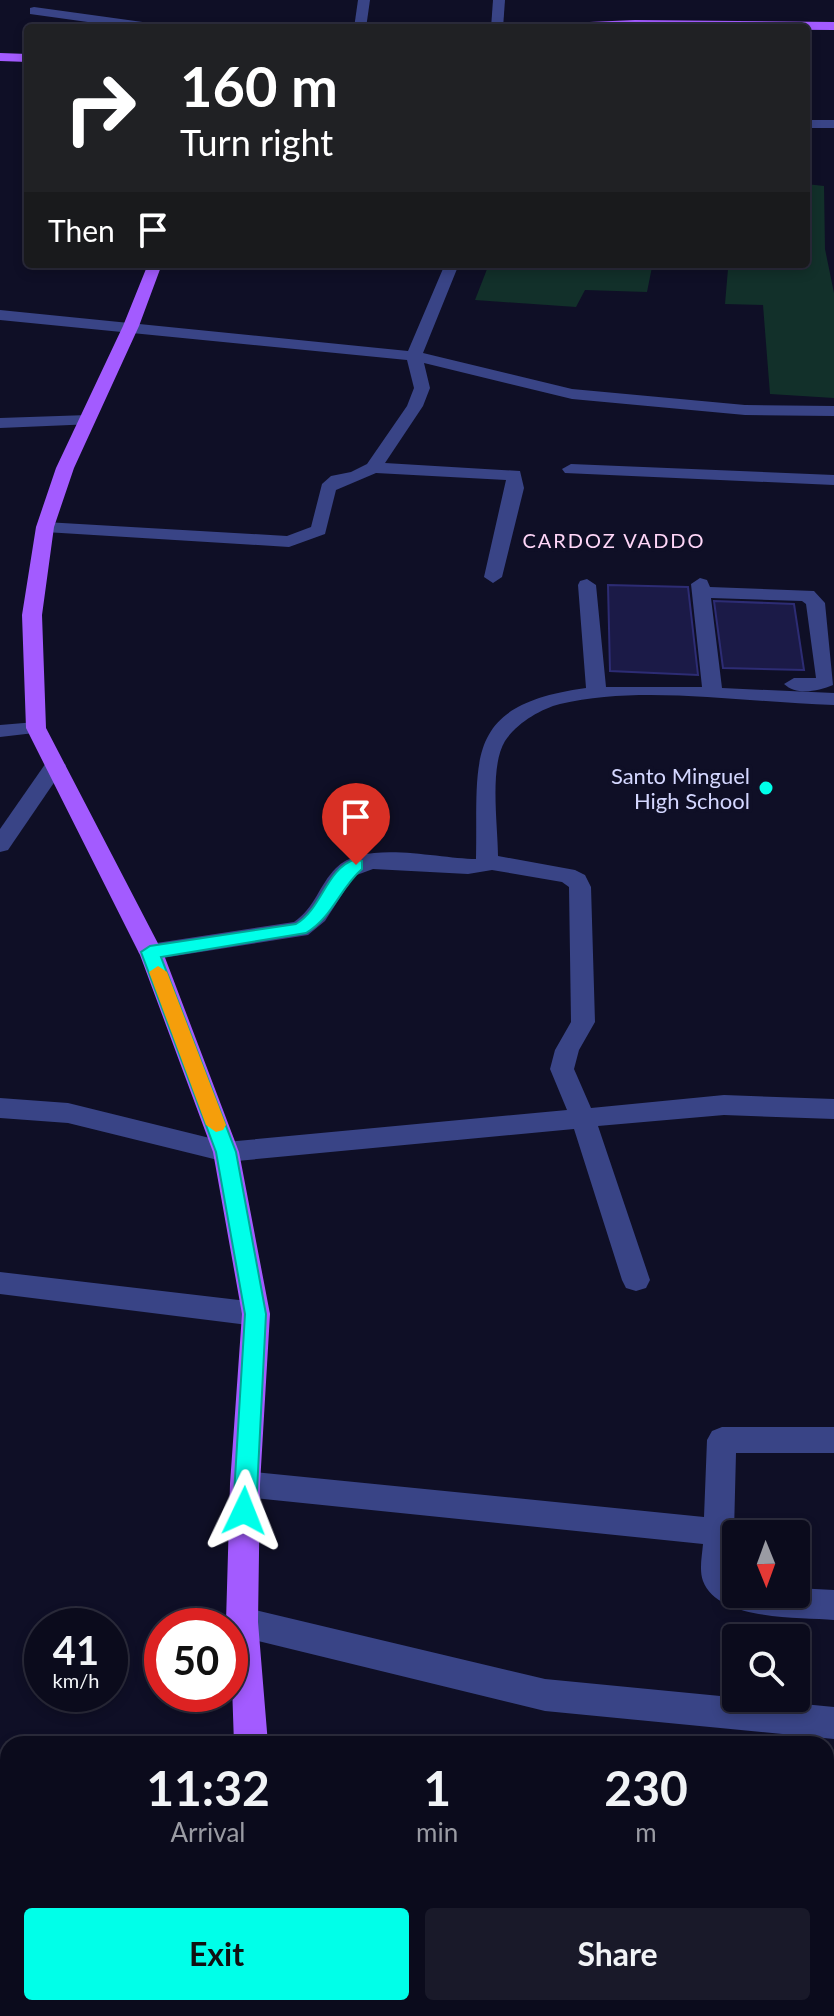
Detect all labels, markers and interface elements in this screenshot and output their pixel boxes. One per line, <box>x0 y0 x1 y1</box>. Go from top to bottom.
text: 160 m <box>180 52 338 119</box>
icon: right <box>48 56 152 160</box>
text: Turn right <box>180 120 333 164</box>
icon: arrive <box>131 208 175 252</box>
text: Then <box>48 212 115 248</box>
district label: CARDOZ VADDO <box>522 528 706 552</box>
place label: Santo Minguel High School <box>611 762 750 814</box>
marker: Santo Minguel High School <box>757 779 775 797</box>
pin <box>322 783 390 865</box>
icon: arrive <box>334 795 378 839</box>
position arrow <box>202 1469 286 1553</box>
north arrow <box>722 1520 810 1608</box>
map controls <box>722 1520 810 1712</box>
speed limit sign: 50 <box>144 1608 248 1712</box>
button: search <box>722 1624 810 1712</box>
text: 41 <box>53 1626 99 1674</box>
text: km/h <box>53 1668 99 1692</box>
text: 11:32 <box>146 1759 270 1816</box>
text: 1 <box>423 1759 451 1816</box>
text: 230 <box>604 1759 688 1816</box>
text: Arrival <box>171 1816 245 1848</box>
text: min <box>416 1816 458 1848</box>
text: m <box>635 1816 657 1848</box>
button: Exit <box>24 1908 409 2000</box>
button: Share <box>425 1908 810 2000</box>

